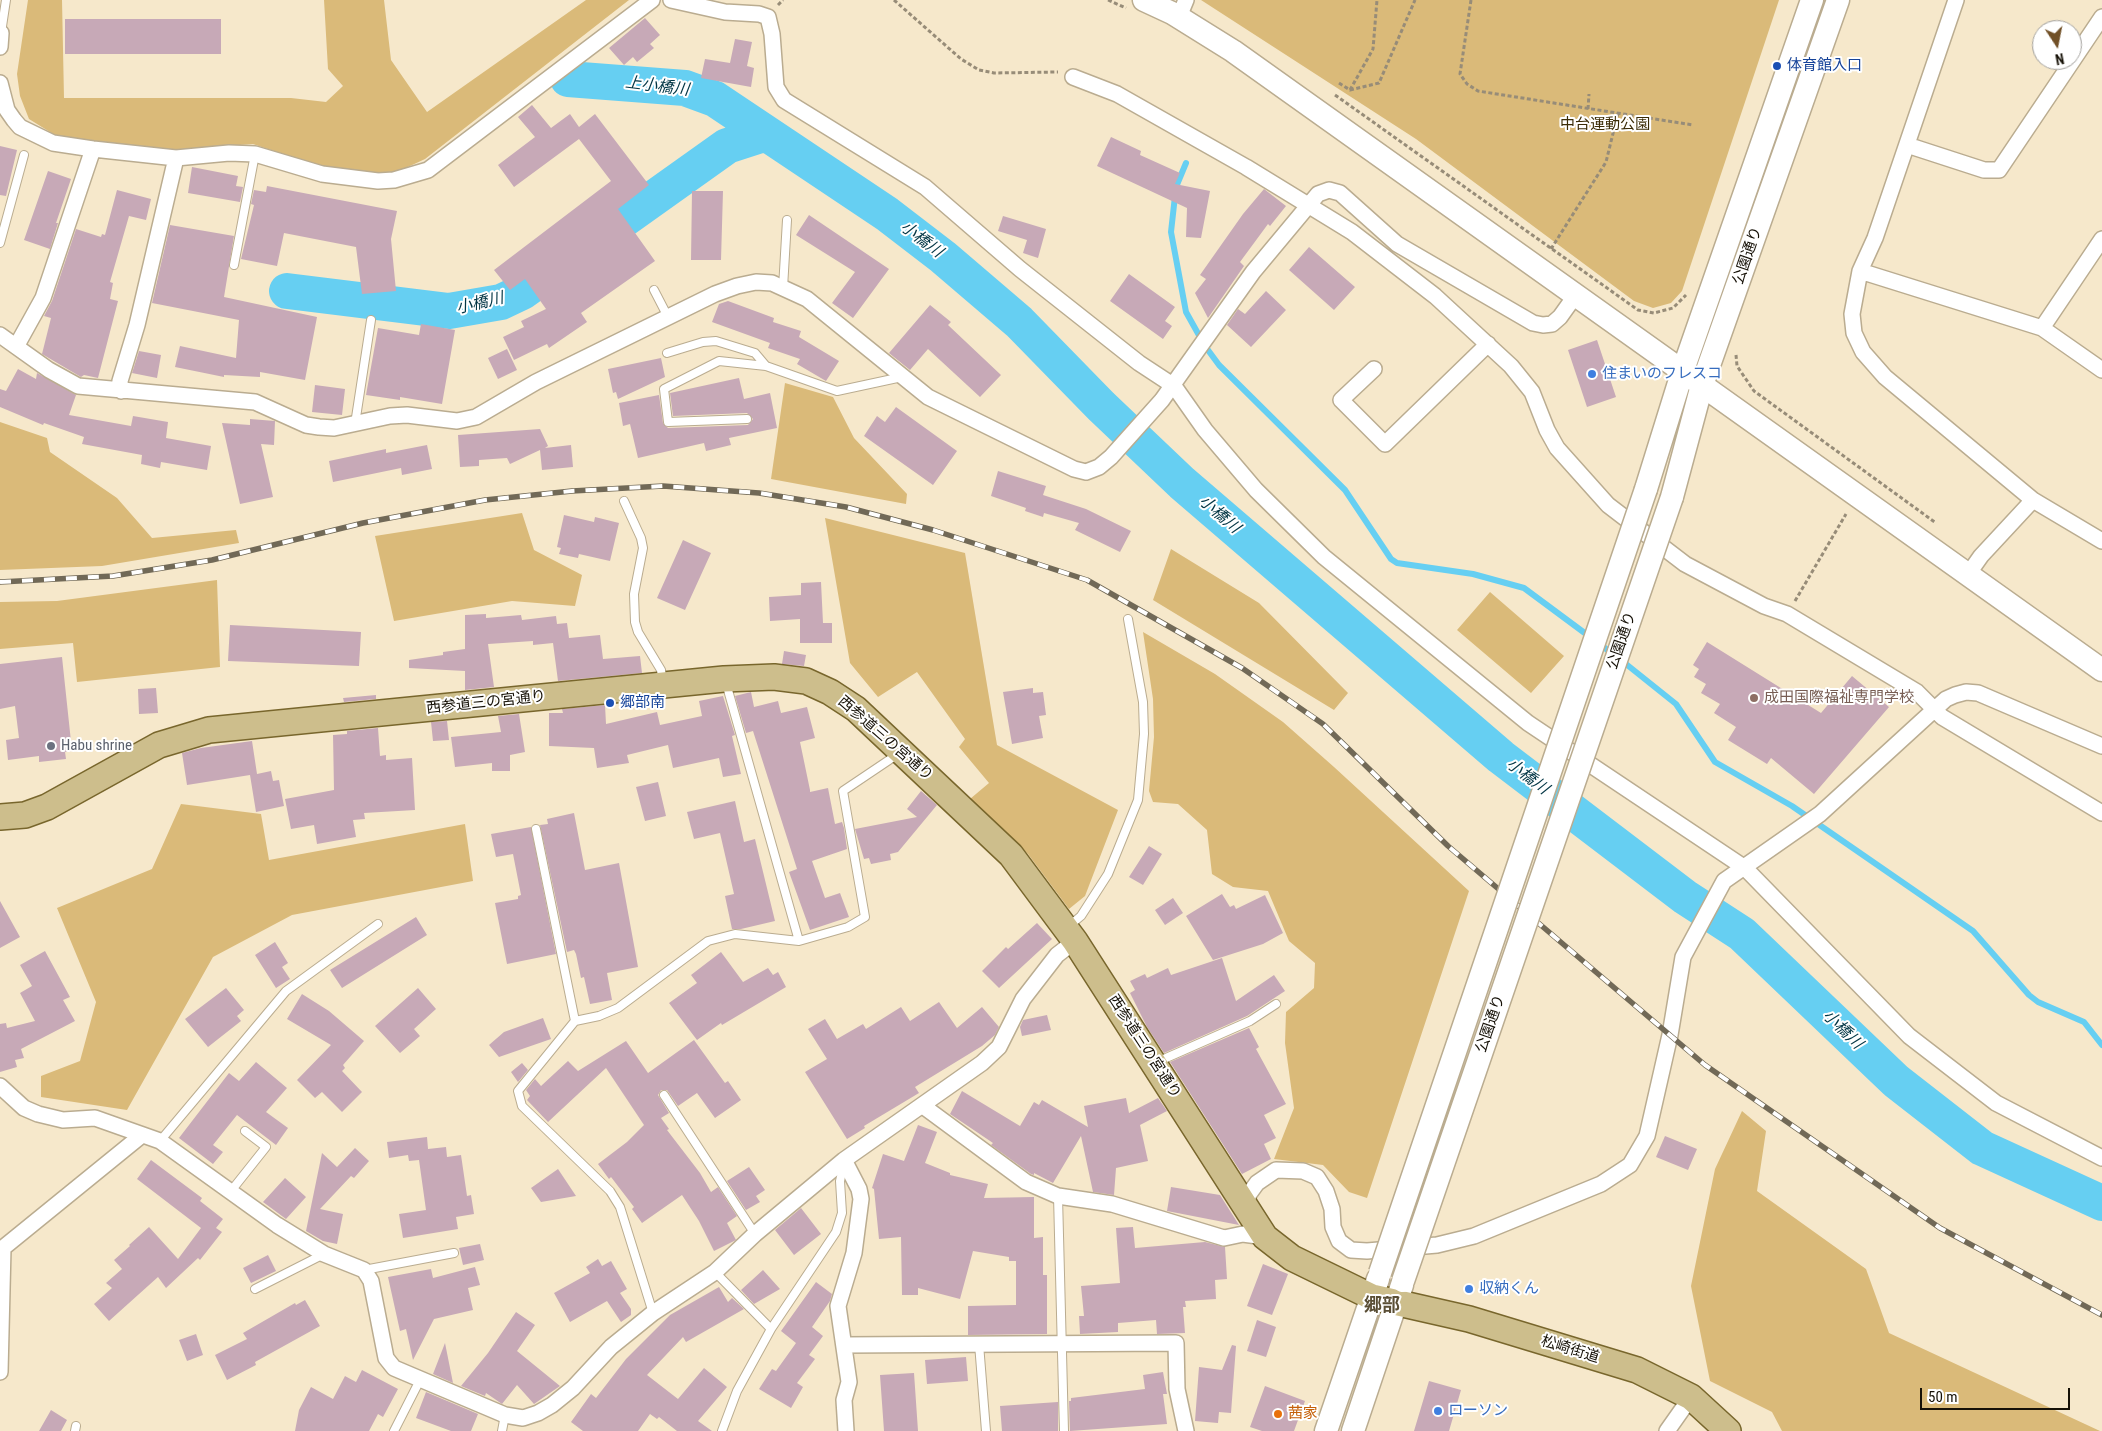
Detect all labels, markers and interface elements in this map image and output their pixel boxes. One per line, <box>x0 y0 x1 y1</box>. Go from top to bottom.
north arrow <box>2032 20 2082 70</box>
text: N <box>2054 50 2065 67</box>
place label: 体育館入口 <box>1787 57 1862 75</box>
marker: 体育館入口 <box>1771 60 1783 72</box>
water label: 上小橋川 <box>624 74 690 100</box>
park label: 中台運動公園 <box>1560 116 1650 134</box>
water label: 小橋川 <box>896 218 946 262</box>
street label: 公園通り <box>1730 225 1766 287</box>
water label: 小橋川 <box>454 289 506 319</box>
place label: 住まいのフレスコ <box>1602 365 1722 383</box>
marker: 住まいのフレスコ <box>1586 368 1598 380</box>
water label: 小橋川 <box>1195 492 1243 538</box>
street label: 公園通り <box>1604 610 1640 672</box>
street label: 西参道三の宮通り <box>425 688 547 718</box>
place label: 成田国際福祉専門学校 <box>1764 689 1914 707</box>
marker: 成田国際福祉専門学校 <box>1748 692 1760 704</box>
street label: 西参道三の宮通り <box>834 693 936 785</box>
place label: 郷部南 <box>620 694 665 712</box>
marker: 郷部南 <box>604 697 616 709</box>
place label: Habu shrine <box>61 737 132 755</box>
marker: Habu shrine <box>45 740 57 752</box>
water label: 小橋川 <box>1502 755 1552 799</box>
street label: 西参道三の宮通り <box>1104 992 1184 1102</box>
street label: 公園通り <box>1473 993 1509 1055</box>
water label: 小橋川 <box>1818 1006 1866 1054</box>
place label: 収納くん <box>1479 1280 1539 1298</box>
marker: 収納くん <box>1463 1283 1475 1295</box>
district label: 郷部 <box>1364 1295 1400 1317</box>
street label: 松崎街道 <box>1539 1333 1601 1367</box>
scale bar <box>1922 1378 2072 1410</box>
text: 50 m <box>1928 1388 1958 1406</box>
place label: ローソン <box>1448 1402 1508 1420</box>
place label: 茜家 <box>1288 1405 1318 1423</box>
marker: ローソン <box>1432 1405 1444 1417</box>
marker: 茜家 <box>1272 1408 1284 1420</box>

